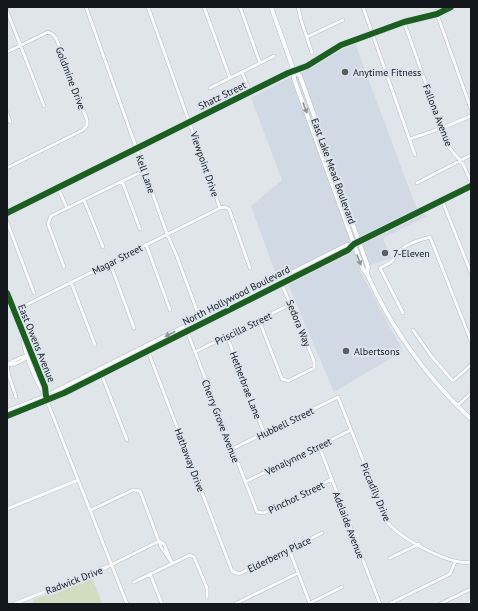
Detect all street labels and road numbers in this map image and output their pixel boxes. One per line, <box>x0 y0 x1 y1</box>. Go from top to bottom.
street label: Goldmine Drive <box>53 45 88 111</box>
street label: Shatz Street <box>196 78 249 113</box>
street label: Fallona Avenue <box>420 82 455 148</box>
street label: East Lake Mead Boulevard <box>308 116 359 226</box>
street label: Viewpoint Drive <box>187 129 222 198</box>
street label: Kell Lane <box>133 153 158 195</box>
street label: Magar Street <box>90 241 145 278</box>
street label: North Hollywood Boulevard <box>180 263 292 328</box>
street label: Sedora Way <box>283 298 314 349</box>
street label: East Owens Avenue <box>15 302 58 384</box>
street label: Priscilla Street <box>213 309 274 348</box>
street label: Hetherbrae Lane <box>227 350 264 421</box>
street label: Cherry Grove Avenue <box>199 378 242 465</box>
street label: Hubbell Street <box>254 404 316 443</box>
street label: Hathaway Drive <box>171 426 208 494</box>
street label: Venalynne Street <box>262 434 334 479</box>
street label: Piccadily Drive <box>357 461 394 523</box>
street label: Pinchot Street <box>266 478 327 517</box>
street label: Adelaide Avenue <box>330 490 367 561</box>
street label: Elderberry Place <box>245 533 313 575</box>
street label: Radwick Drive <box>44 564 105 597</box>

